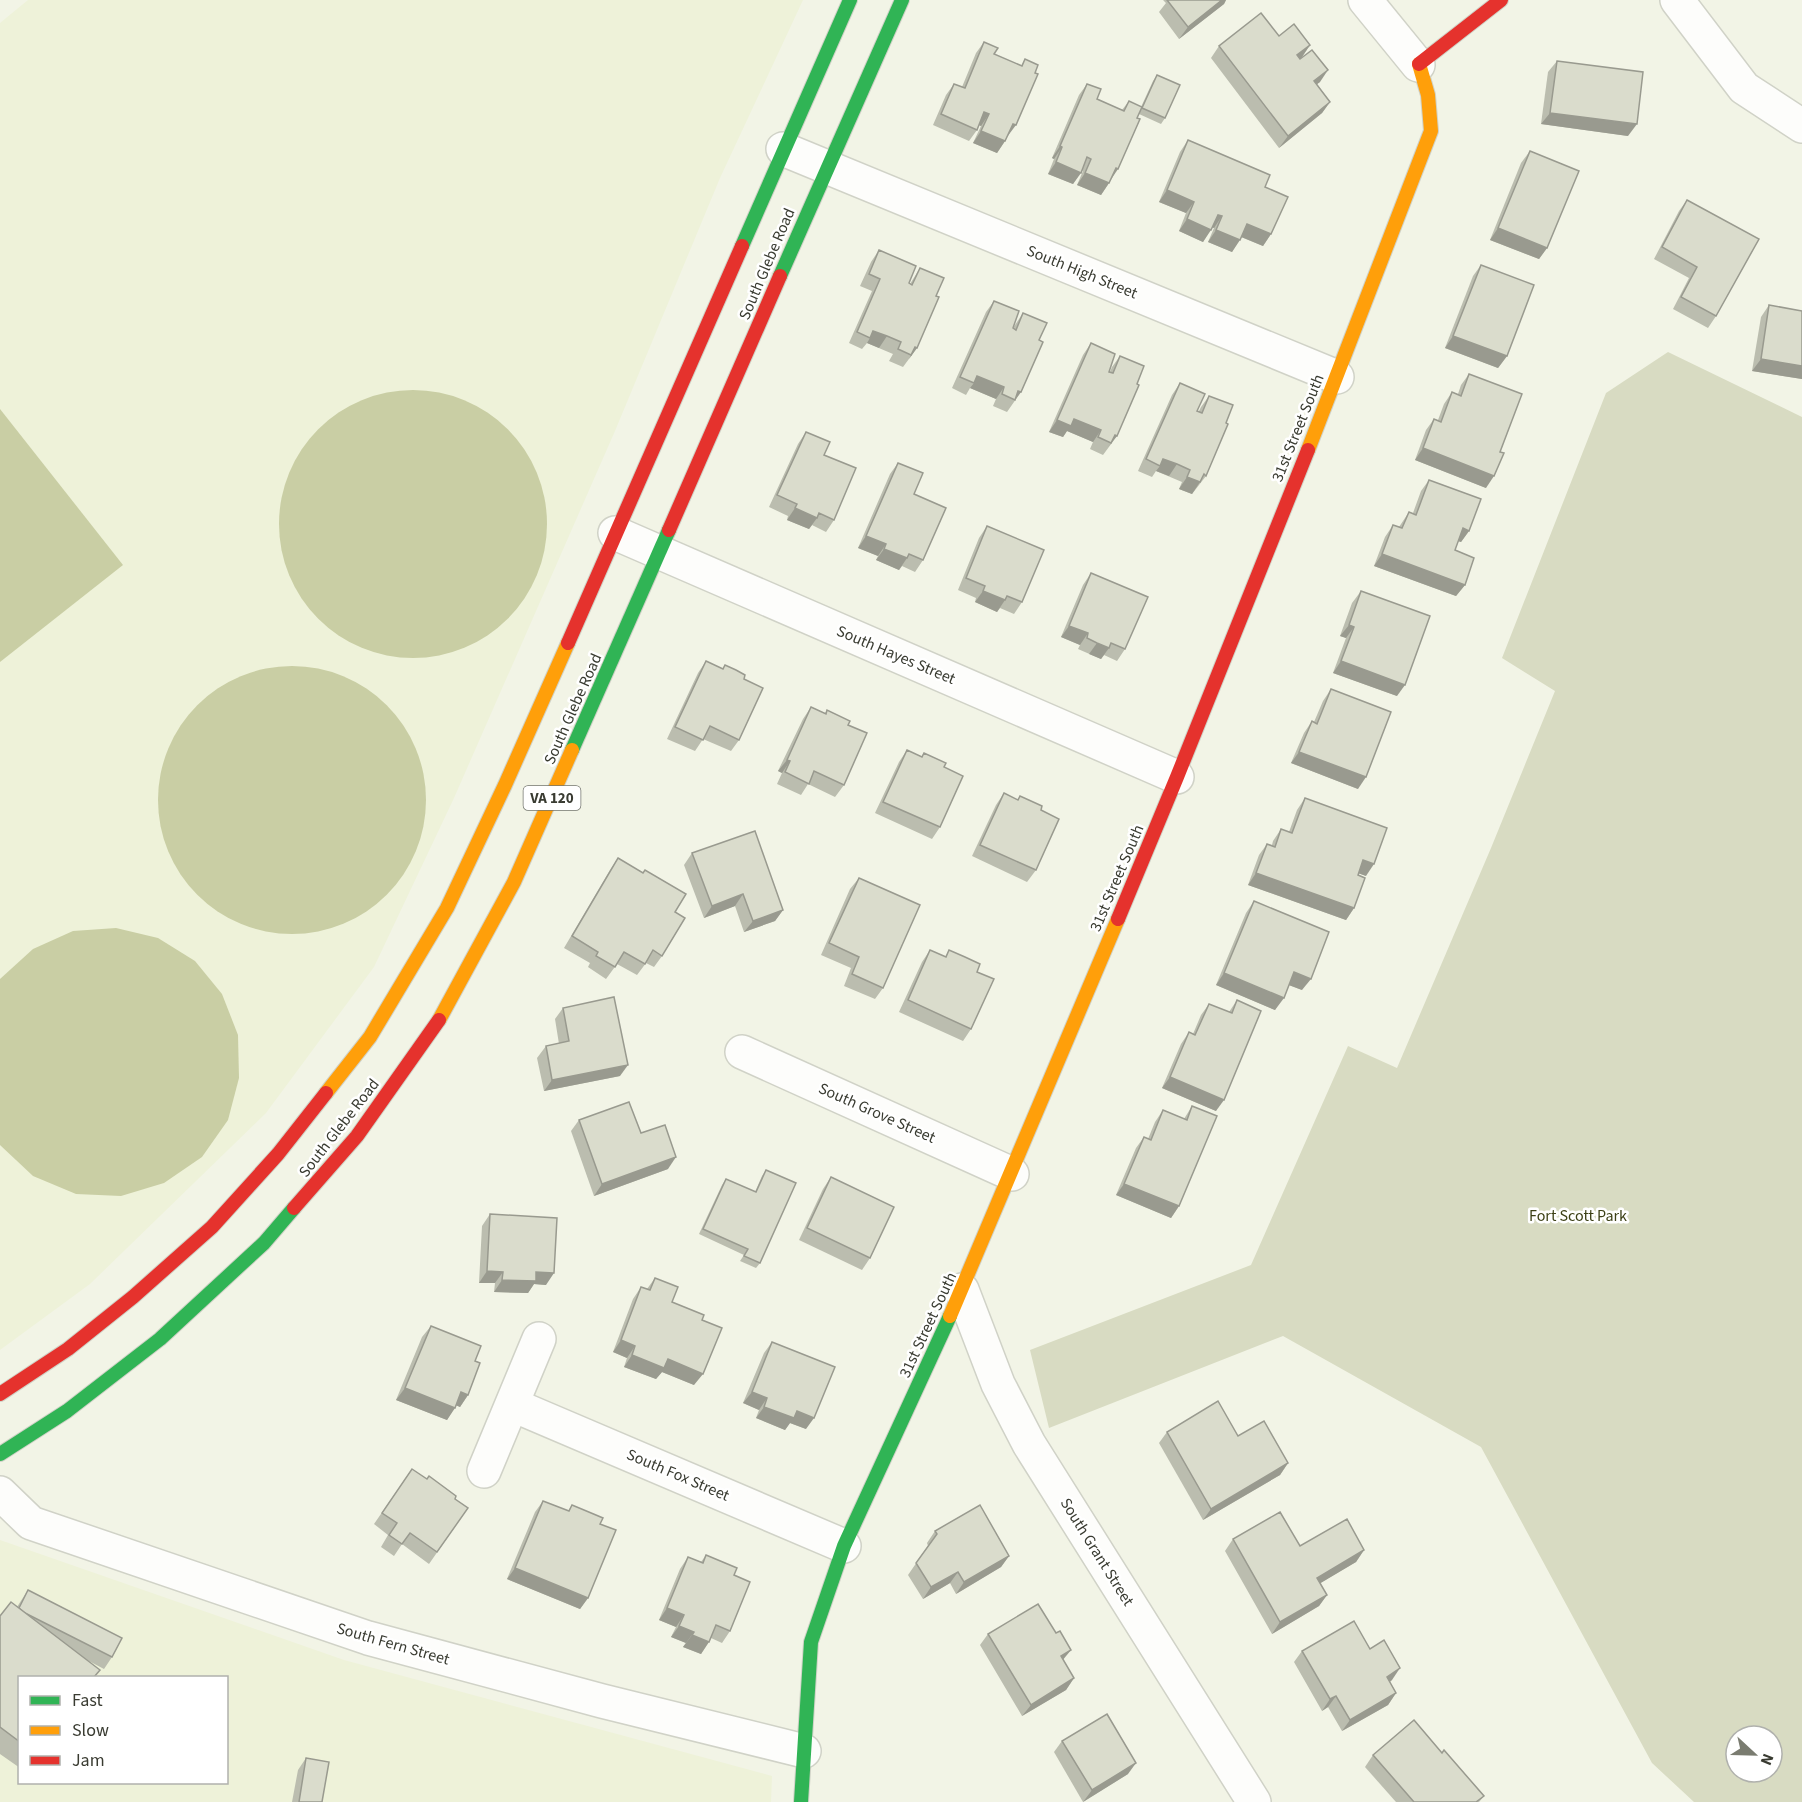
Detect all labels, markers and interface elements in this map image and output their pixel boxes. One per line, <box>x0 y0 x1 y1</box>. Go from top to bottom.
street label: South Glebe Road <box>734 205 800 323</box>
street label: South High Street <box>1023 240 1141 304</box>
street label: 31st Street South <box>1266 371 1330 485</box>
street label: South Hayes Street <box>833 620 959 690</box>
street label: South Glebe Road <box>539 650 607 768</box>
road number: VA 120 <box>524 786 580 810</box>
street label: 31st Street South <box>1085 821 1149 935</box>
street label: South Glebe Road <box>294 1074 384 1182</box>
street label: South Grove Street <box>815 1077 939 1149</box>
park label: Fort Scott Park <box>1529 1205 1627 1227</box>
street label: 31st Street South <box>894 1269 962 1381</box>
street label: South Fox Street <box>623 1443 733 1507</box>
street label: South Grant Street <box>1055 1494 1139 1611</box>
street label: South Fern Street <box>334 1617 453 1671</box>
legend <box>18 1676 228 1784</box>
text: Fast <box>72 1688 103 1713</box>
text: Slow <box>72 1718 109 1743</box>
north arrow <box>1724 1724 1784 1784</box>
text: Jam <box>72 1748 105 1773</box>
text: N <box>1755 1750 1779 1768</box>

